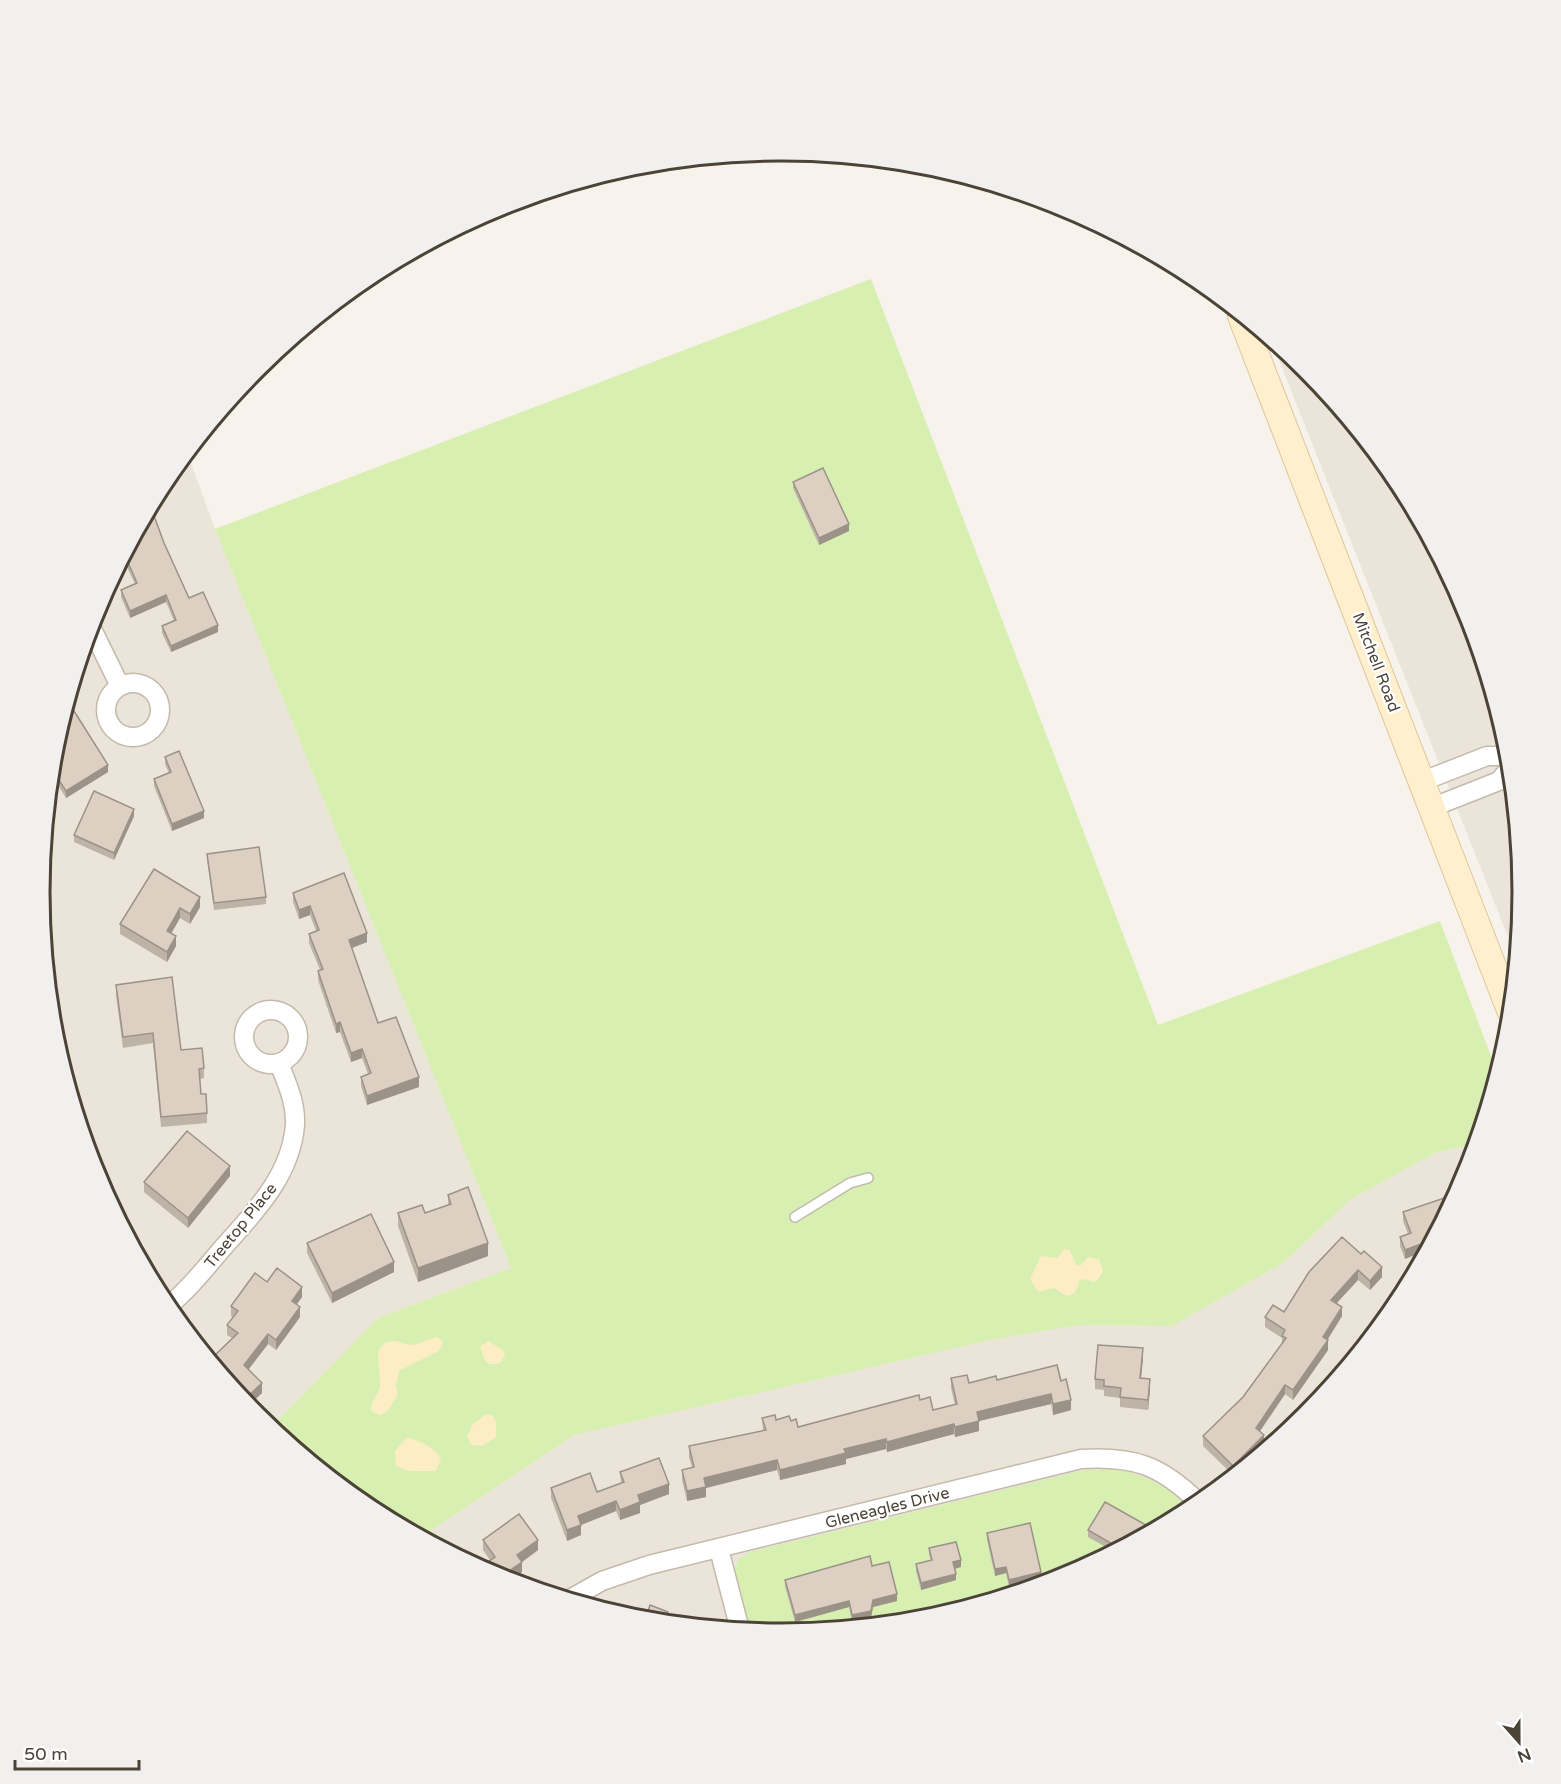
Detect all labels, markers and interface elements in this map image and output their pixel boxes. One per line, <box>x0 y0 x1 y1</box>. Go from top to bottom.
street label: Mitchell Road <box>1348 610 1404 715</box>
street label: Treetop Place <box>200 1179 281 1272</box>
street label: Gleneagles Drive <box>823 1483 951 1533</box>
north arrow <box>1489 1712 1549 1772</box>
scale bar <box>15 1733 140 1771</box>
text: 50 m <box>24 1743 68 1765</box>
text: N <box>1514 1743 1534 1767</box>

